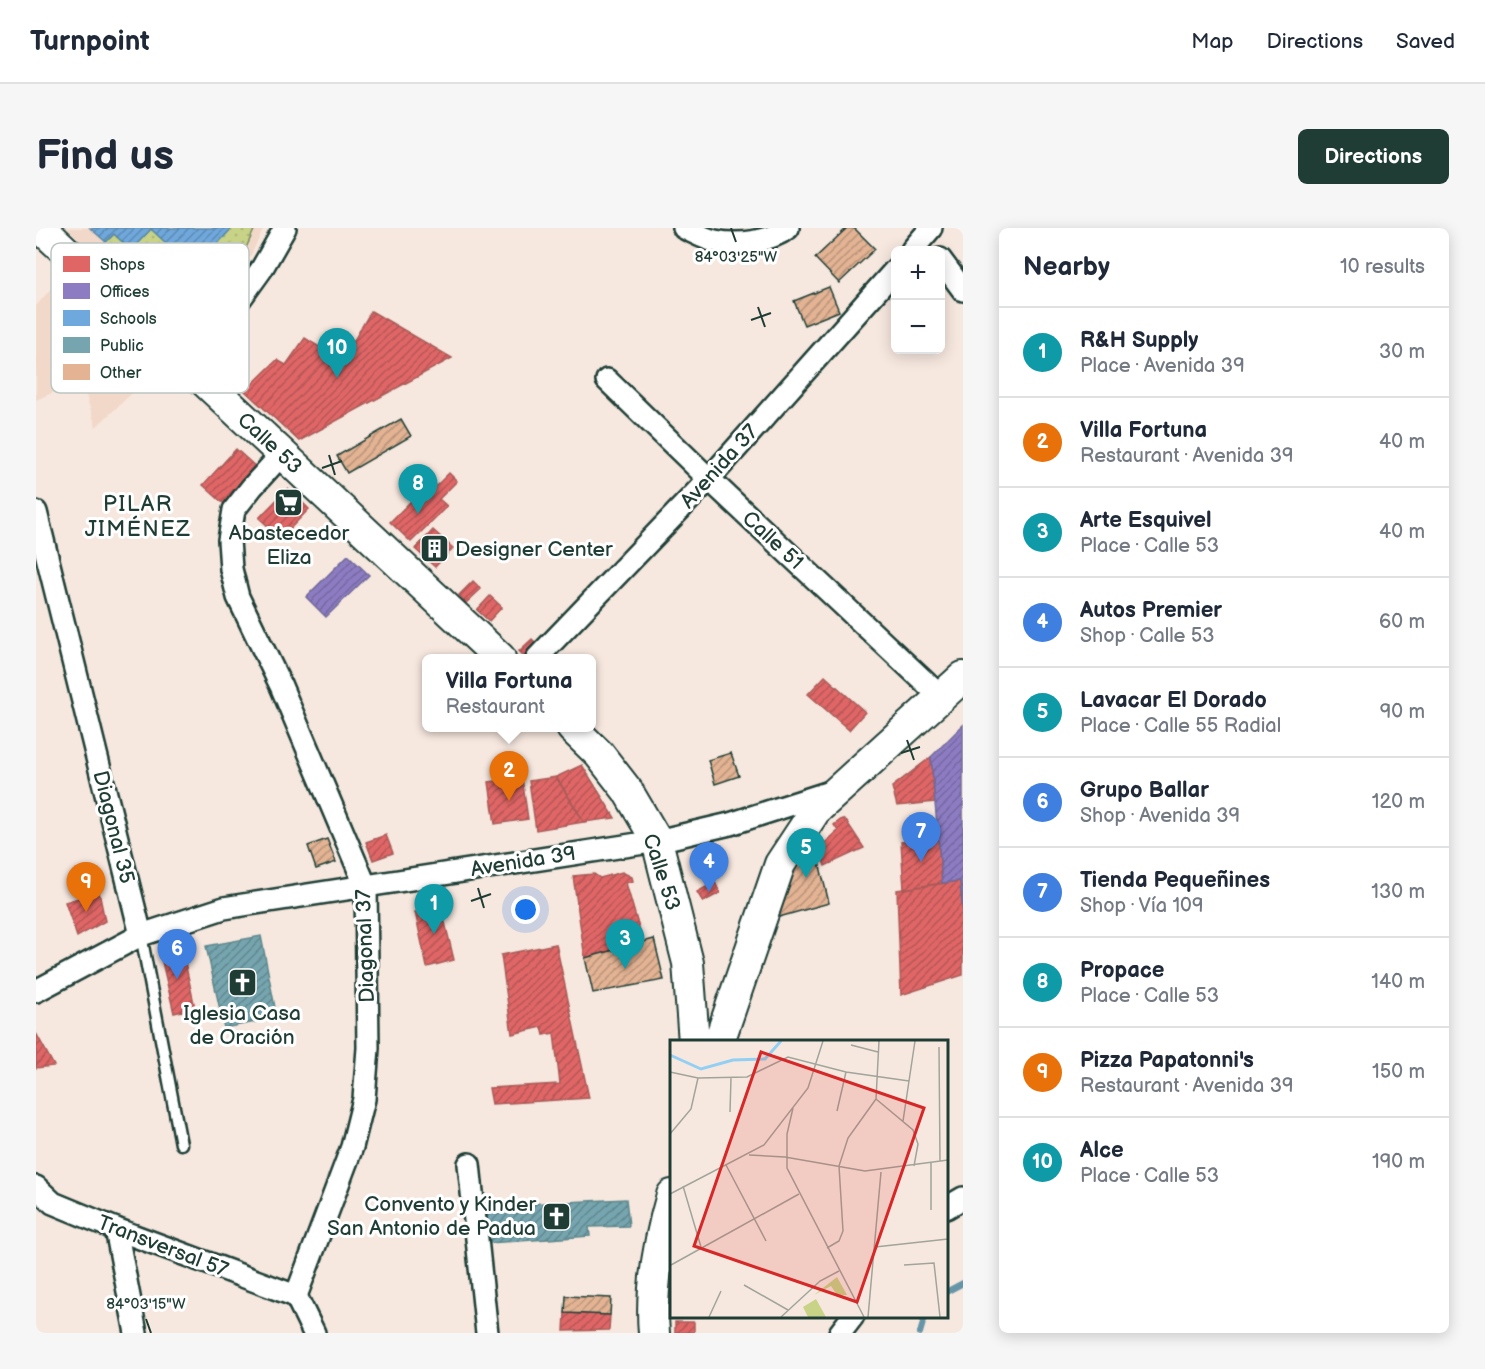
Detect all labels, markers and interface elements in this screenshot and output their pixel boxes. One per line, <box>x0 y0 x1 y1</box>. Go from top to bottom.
text: Turnpoint <box>30 25 150 58</box>
text: Map <box>1191 29 1234 54</box>
text: Directions <box>1267 29 1363 54</box>
text: Saved <box>1396 29 1455 54</box>
button: Directions <box>1298 129 1449 184</box>
text: Find us <box>36 131 174 182</box>
legend <box>51 243 249 393</box>
map controls <box>891 246 945 354</box>
button: + <box>891 246 945 300</box>
text: 84°03'25"W <box>695 248 777 267</box>
text: Nearby <box>1023 252 1110 283</box>
text: 10 results <box>1340 255 1425 279</box>
text: Shops <box>100 256 145 275</box>
text: Offices <box>100 283 150 302</box>
button: − <box>891 300 945 354</box>
text: Schools <box>100 310 157 329</box>
text: R&H Supply <box>1080 327 1198 354</box>
pin: 10 <box>318 328 356 378</box>
text: Public <box>100 337 144 356</box>
text: 1 <box>1038 340 1047 364</box>
text: 30 m <box>1379 340 1425 364</box>
text: Place · Avenida 39 <box>1080 354 1245 378</box>
text: Other <box>100 364 141 383</box>
street label: Calle 53 <box>232 407 307 479</box>
text: Villa Fortuna <box>1080 417 1207 444</box>
street label: Avenida 37 <box>675 419 764 513</box>
text: 2 <box>1037 430 1048 454</box>
text: 40 m <box>1379 430 1425 454</box>
text: Restaurant · Avenida 39 <box>1080 444 1294 468</box>
pin: 8 <box>398 464 437 514</box>
supermarket icon: Abastecedor Eliza <box>273 486 305 518</box>
district label: PILAR JIMÉNEZ <box>85 491 191 543</box>
street label: Calle 51 <box>737 506 808 575</box>
text: Arte Esquivel <box>1080 507 1212 534</box>
text: 3 <box>1037 520 1048 544</box>
text: 40 m <box>1379 520 1425 544</box>
place label: Abastecedor Eliza <box>229 521 350 570</box>
building icon: Designer Center <box>418 533 450 565</box>
text: Place · Calle 53 <box>1080 534 1219 558</box>
place label: Designer Center <box>455 537 613 562</box>
text: Autos Premier <box>1080 597 1222 624</box>
text: 4 <box>1037 610 1048 634</box>
text: 60 m <box>1379 610 1425 634</box>
text: Shop · Calle 53 <box>1080 624 1215 648</box>
popup <box>422 654 596 732</box>
text: Villa Fortuna <box>445 668 573 695</box>
text: Lavacar El Dorado <box>1080 687 1267 714</box>
text: Restaurant <box>445 695 545 719</box>
text: 5 <box>1037 700 1048 724</box>
text: 90 m <box>1380 700 1425 724</box>
text: Place · Calle 55 Radial <box>1080 714 1281 738</box>
pin: 2 <box>490 752 528 801</box>
street label: Diagonal 35 <box>87 768 140 886</box>
text: Grupo Ballar <box>1080 777 1209 804</box>
text: 6 <box>1036 790 1049 814</box>
text: 120 m <box>1372 790 1425 814</box>
text: Shop · Avenida 39 <box>1080 804 1240 828</box>
pin: 7 <box>902 812 940 862</box>
pin: 5 <box>786 828 826 878</box>
street label: Calle 53 <box>637 831 686 914</box>
street label: Avenida 39 <box>469 841 577 882</box>
pin: 4 <box>690 842 728 892</box>
pin: 9 <box>67 862 106 912</box>
text: Tienda Pequeñines <box>1080 867 1270 894</box>
text: 7 <box>1037 880 1048 904</box>
text: 130 m <box>1371 880 1425 904</box>
pin: 1 <box>414 884 454 934</box>
street label: Diagonal 37 <box>351 888 380 1003</box>
text: Shop · Vía 109 <box>1080 894 1203 918</box>
your location <box>511 895 540 924</box>
pin: 3 <box>606 920 644 969</box>
pin: 6 <box>158 930 196 979</box>
text: Propace <box>1080 957 1165 984</box>
church icon: Iglesia Casa de Oración <box>226 966 258 998</box>
text: 8 <box>1036 970 1049 994</box>
text: 140 m <box>1371 970 1425 994</box>
text: Place · Calle 53 <box>1080 984 1219 1008</box>
place label: Iglesia Casa de Oración <box>183 1001 301 1050</box>
inset map <box>670 1040 948 1318</box>
text: Pizza Papatonni's <box>1080 1047 1254 1074</box>
text: 9 <box>1037 1060 1048 1084</box>
text: 150 m <box>1372 1060 1425 1084</box>
text: Restaurant · Avenida 39 <box>1080 1074 1294 1098</box>
text: Alce <box>1080 1137 1124 1164</box>
text: 10 <box>1032 1150 1053 1174</box>
text: 190 m <box>1372 1150 1425 1174</box>
text: Place · Calle 53 <box>1080 1164 1219 1188</box>
place label: Convento y Kinder San Antonio de Padua <box>327 1192 536 1241</box>
church icon: Convento y Kinder San Antonio de Padua <box>541 1200 573 1232</box>
street label: Transversal 57 <box>94 1210 232 1283</box>
text: 84°03'15"W <box>106 1295 186 1314</box>

